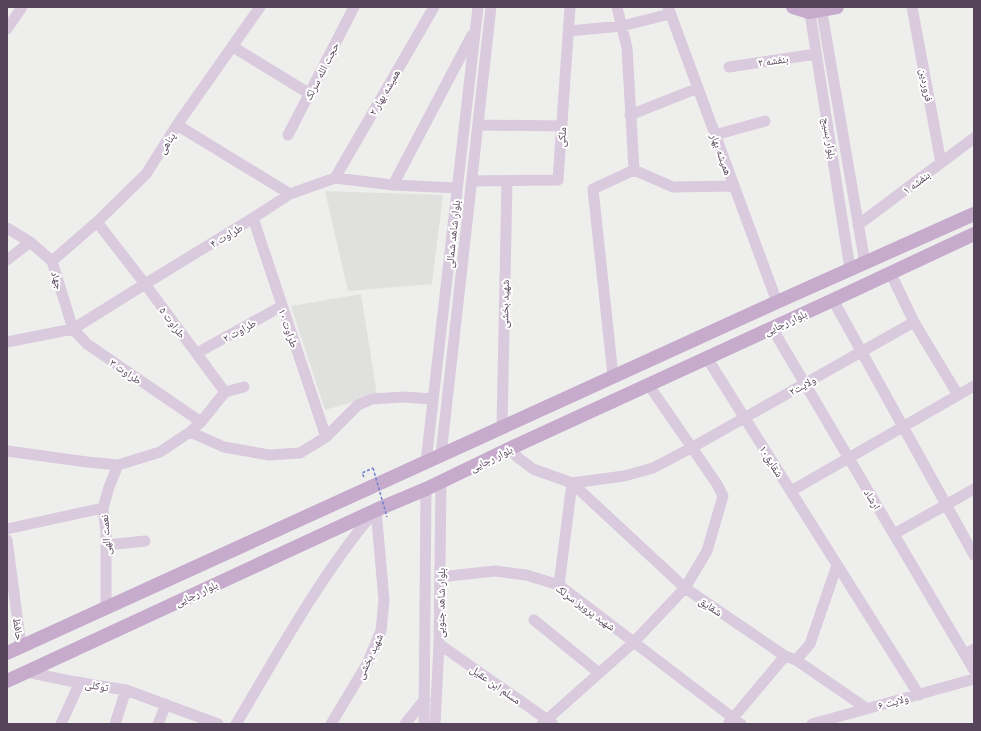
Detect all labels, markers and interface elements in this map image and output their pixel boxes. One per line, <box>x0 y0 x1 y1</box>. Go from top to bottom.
street label: حجت الله سرلک <box>301 40 341 102</box>
street label: بنفشه ۲ <box>757 51 789 69</box>
street label: همیشه بهار ۲ <box>366 66 403 118</box>
street label: فروردین <box>917 68 936 103</box>
street label: بلوار بسیج <box>819 116 840 160</box>
street label: ملکی <box>554 126 569 148</box>
street label: پناهی <box>154 130 179 157</box>
street label: همیشه بهار <box>708 130 736 177</box>
street label: بنفشه ۱ <box>900 168 932 197</box>
street label: بلوار شاهد شمالی <box>442 199 463 269</box>
street label: طراوت ۴ <box>207 220 245 250</box>
street label: جهاد <box>49 269 67 291</box>
street label: شهید بخشی <box>497 280 512 328</box>
street label: طراوت ۵ <box>157 304 189 340</box>
street label: بلوار رجایی <box>761 306 809 338</box>
street label: طراوت ۱۰ <box>276 307 302 349</box>
street label: طراوت ۲ <box>220 316 258 344</box>
street label: طراوت ۳ <box>108 356 144 386</box>
street label: ولایت۲ <box>786 372 818 398</box>
street label: بلوار رجایی <box>468 442 515 475</box>
street label: شقایق۱۰ <box>756 443 787 480</box>
street label: ارشاد <box>862 486 884 512</box>
street label: نعمت الهی <box>97 514 114 556</box>
street label: بلوار شاهد جنوبی <box>433 568 448 638</box>
street label: بلوار رجایی <box>172 577 220 609</box>
street label: شهید پرویز سرلک <box>553 581 618 634</box>
street label: شقایق <box>696 594 725 619</box>
street label: حافظ <box>11 617 27 641</box>
street label: شهید بخشی <box>353 631 386 681</box>
street label: مسلم ابن عقیل <box>467 662 524 708</box>
street label: توکلی <box>84 677 110 694</box>
street label: ولایت ۶ <box>876 691 910 712</box>

